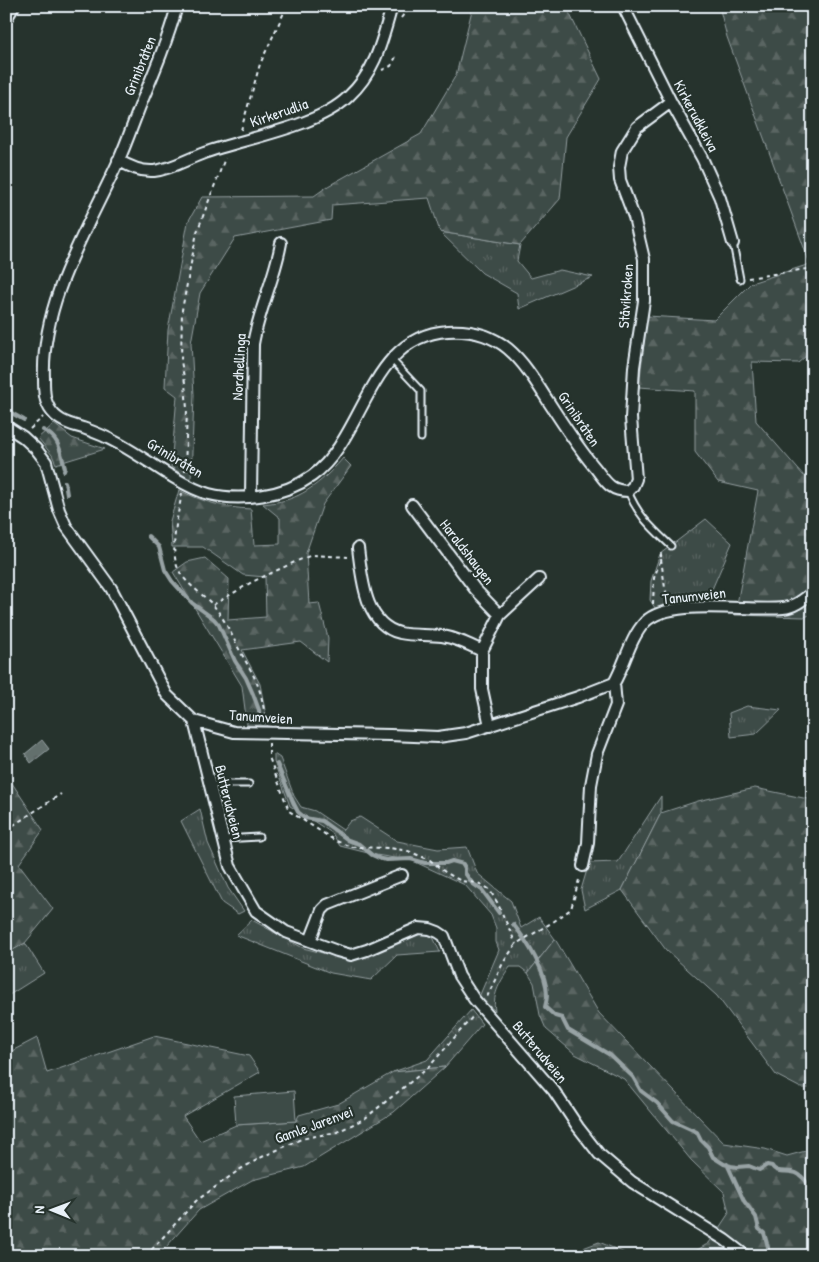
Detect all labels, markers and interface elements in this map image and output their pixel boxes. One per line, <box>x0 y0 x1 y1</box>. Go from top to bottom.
street label: Grinibråten <box>118 33 161 99</box>
street label: Kirkerudkleiva <box>669 76 724 155</box>
street label: Kirkerudlia <box>247 93 311 132</box>
street label: Ståvikroken <box>613 263 638 329</box>
street label: Nordhellinga <box>226 333 251 401</box>
street label: Grinibråten <box>553 387 606 451</box>
street label: Grinibråten <box>143 433 208 483</box>
street label: Haraldshaugen <box>435 515 500 589</box>
street label: Tanumveien <box>661 582 727 609</box>
street label: Tanumveien <box>228 704 294 729</box>
street label: Butterudveien <box>210 763 249 841</box>
street label: Butterudveien <box>508 1016 573 1088</box>
street label: Gamle Jarenvei <box>272 1101 356 1148</box>
north arrow <box>28 1184 78 1234</box>
text: N <box>29 1205 48 1214</box>

